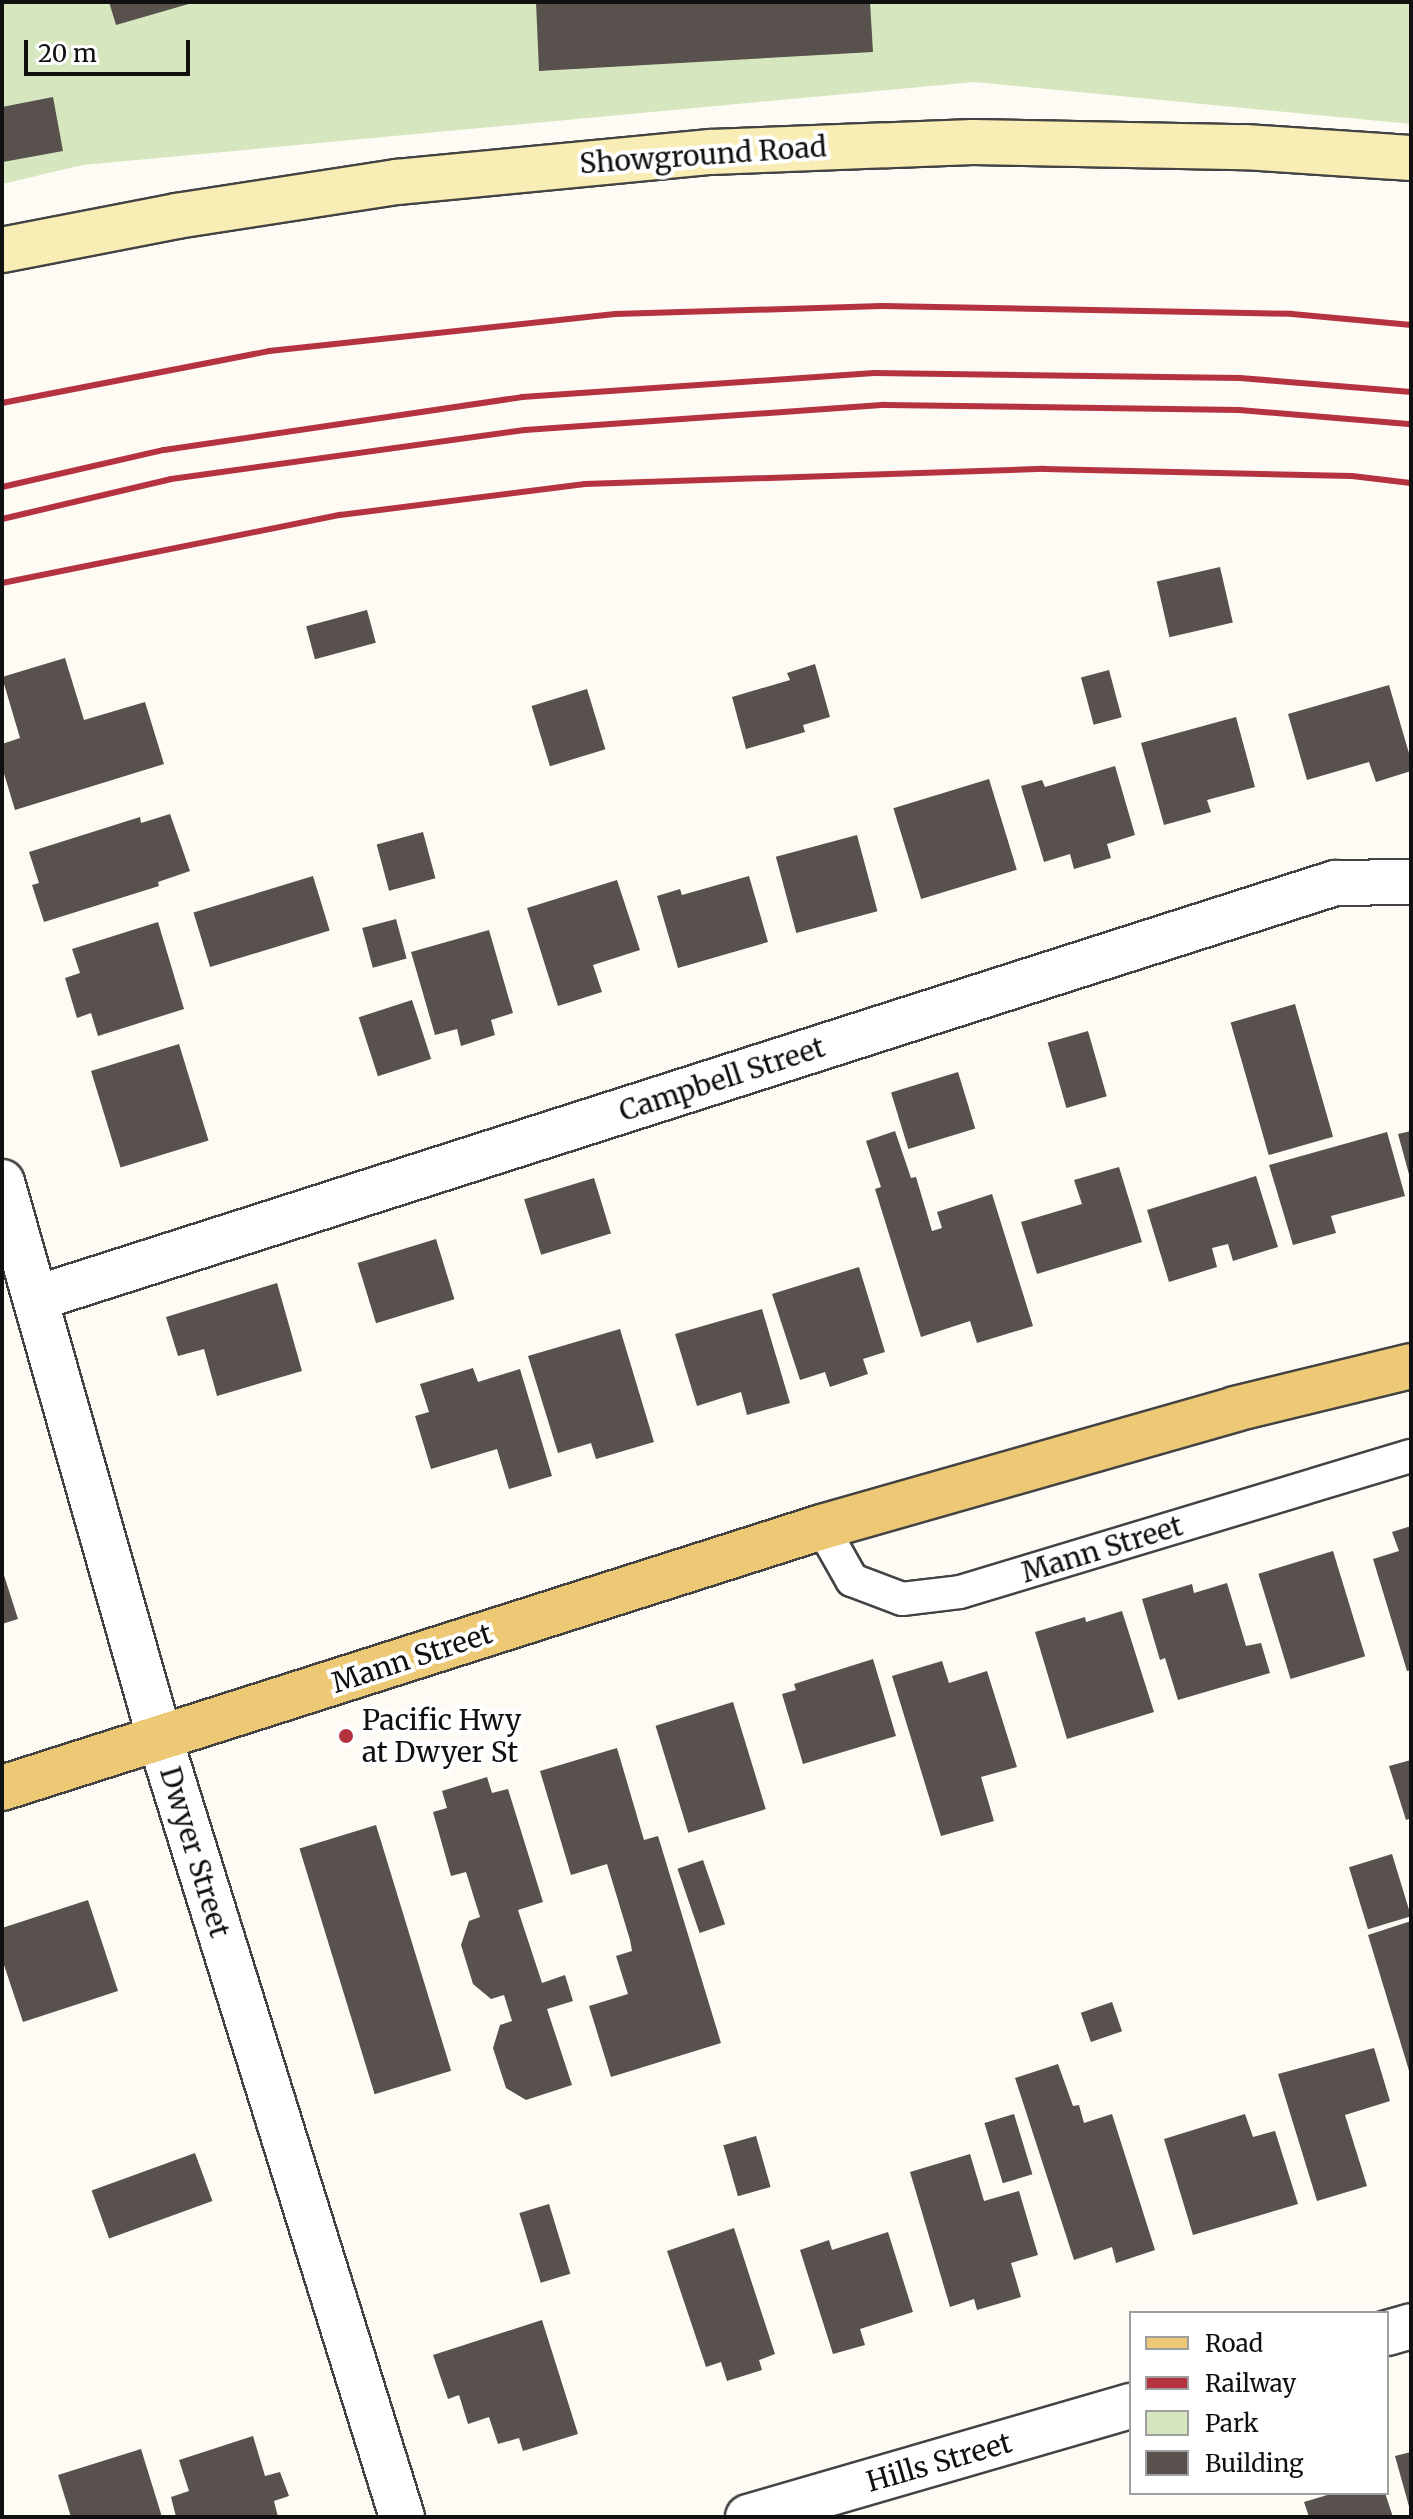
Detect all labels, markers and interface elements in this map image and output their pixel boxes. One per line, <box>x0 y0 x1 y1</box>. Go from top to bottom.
scale bar <box>28 24 194 74</box>
text: 20 m <box>38 38 97 69</box>
street label: Showground Road <box>578 130 828 180</box>
street label: Campbell Street <box>615 1030 829 1128</box>
street label: Mann Street <box>1017 1509 1187 1589</box>
street label: Mann Street <box>328 1616 496 1700</box>
place label: Pacific Hwy at Dwyer St <box>362 1703 521 1769</box>
marker: Pacific Hwy at Dwyer St <box>337 1727 355 1745</box>
street label: Dwyer Street <box>153 1763 237 1941</box>
legend <box>1129 2311 1389 2495</box>
text: Road <box>1205 2328 1263 2359</box>
text: Railway <box>1205 2368 1296 2399</box>
text: Park <box>1205 2408 1258 2439</box>
street label: Hills Street <box>863 2425 1015 2499</box>
text: Building <box>1205 2448 1304 2479</box>

